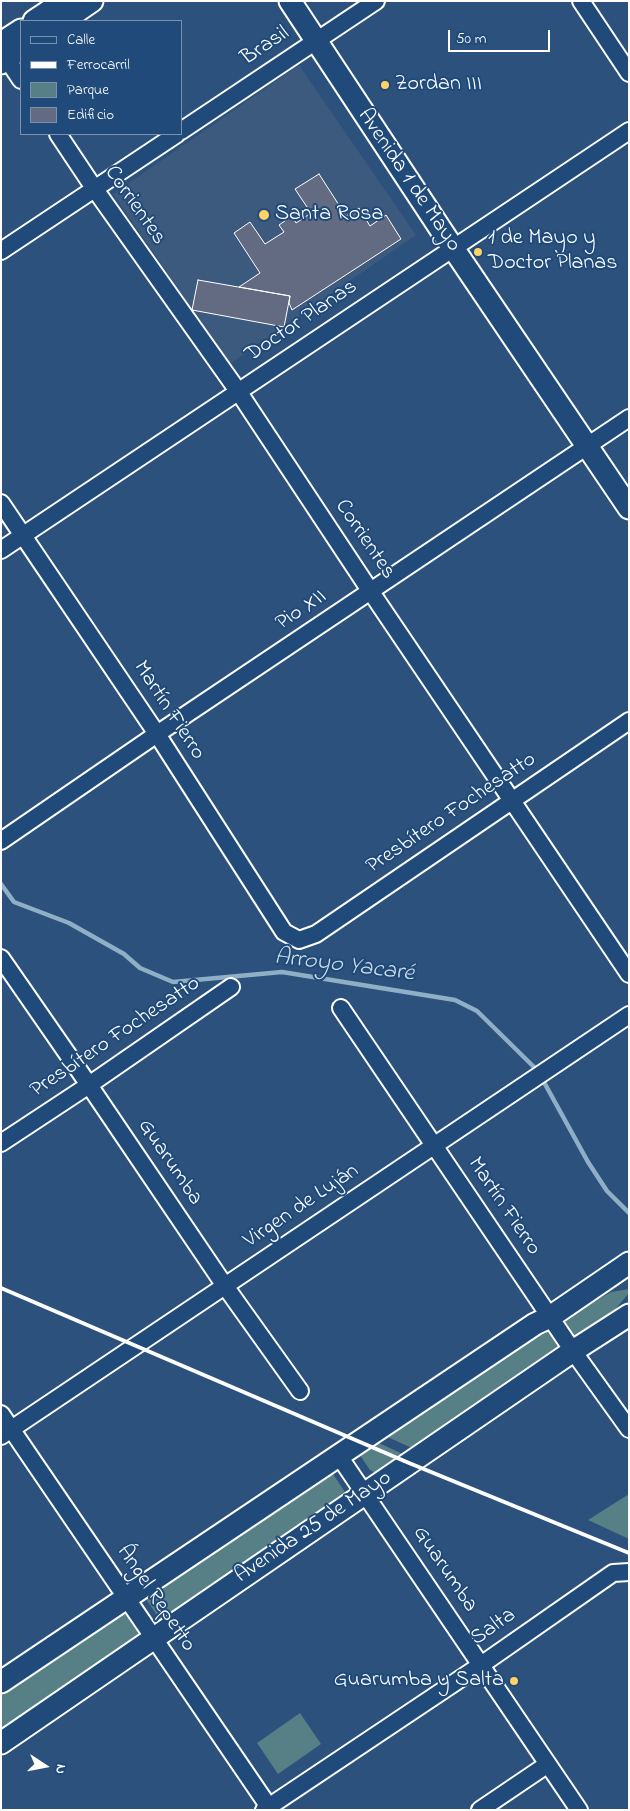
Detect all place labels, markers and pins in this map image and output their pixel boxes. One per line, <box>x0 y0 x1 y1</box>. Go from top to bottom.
place label: Zordan III <box>395 72 482 98</box>
marker: Zordan III <box>379 79 391 91</box>
place label: Santa Rosa <box>275 202 383 228</box>
marker: Santa Rosa <box>257 208 271 222</box>
place label: 1 de Mayo y Doctor Planas <box>488 226 617 278</box>
marker: 1 de Mayo y Doctor Planas <box>472 246 484 258</box>
place label: Guarumba y Salta <box>334 1668 504 1694</box>
marker: Guarumba y Salta <box>508 1675 520 1687</box>

